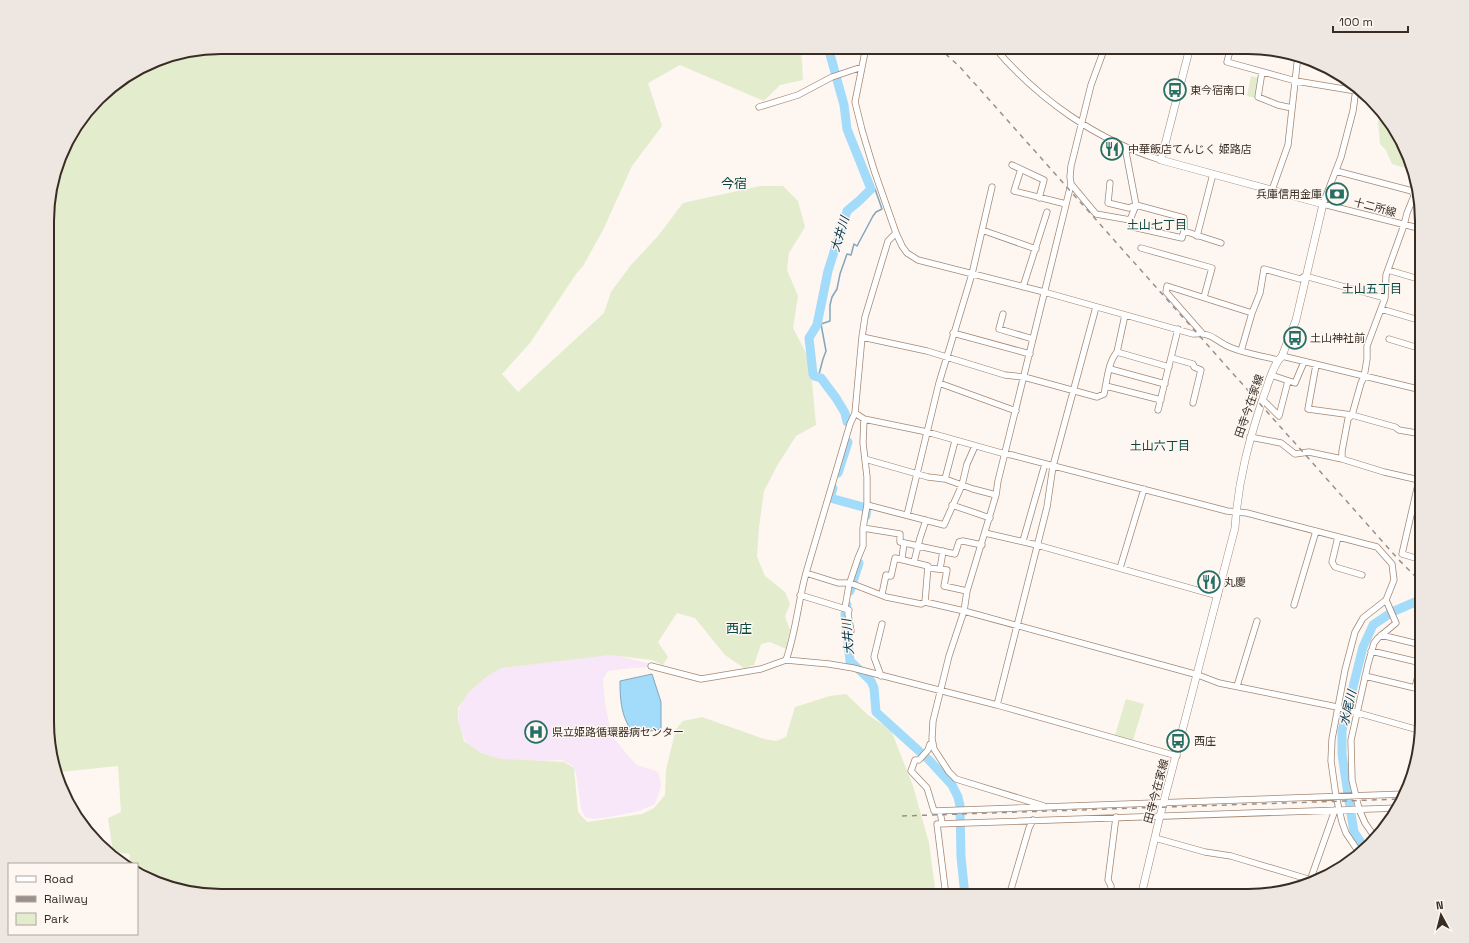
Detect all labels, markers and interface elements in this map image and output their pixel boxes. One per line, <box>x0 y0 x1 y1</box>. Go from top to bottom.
scale bar <box>1333 8 1408 34</box>
text: 100 m <box>1339 14 1373 30</box>
bus stop icon: 東今宿南口 <box>1162 77 1188 103</box>
place label: 東今宿南口 <box>1190 83 1245 97</box>
restaurant icon: 中華飯店てんじく 姫路店 <box>1099 136 1125 162</box>
place label: 中華飯店てんじく 姫路店 <box>1128 142 1252 156</box>
district label: 今宿 <box>721 175 747 192</box>
bank icon: 兵庫信用金庫 <box>1324 181 1350 207</box>
place label: 兵庫信用金庫 <box>1256 187 1322 201</box>
street label: 十二所線 <box>1352 195 1398 219</box>
water label: 大井川 <box>827 213 853 254</box>
district label: 土山七丁目 <box>1127 217 1187 233</box>
district label: 土山五丁目 <box>1342 281 1402 297</box>
bus stop icon: 土山神社前 <box>1282 325 1308 351</box>
place label: 土山神社前 <box>1310 331 1365 345</box>
street label: 田寺今在家線 <box>1232 373 1266 439</box>
district label: 土山六丁目 <box>1130 438 1190 454</box>
restaurant icon: 丸慶 <box>1196 569 1222 595</box>
place label: 丸慶 <box>1224 575 1246 589</box>
water label: 大井川 <box>838 616 858 656</box>
district label: 西庄 <box>726 620 752 637</box>
water label: 水尾川 <box>1336 687 1361 727</box>
hospital icon: 県立姫路循環器病センター <box>523 719 549 745</box>
place label: 県立姫路循環器病センター <box>552 725 684 739</box>
bus stop icon: 西庄 <box>1165 728 1191 754</box>
place label: 西庄 <box>1194 734 1216 748</box>
street label: 田寺今在家線 <box>1141 757 1171 825</box>
legend <box>8 863 138 935</box>
text: Road <box>44 871 73 887</box>
text: Railway <box>44 891 88 907</box>
north arrow <box>1421 895 1461 935</box>
text: N <box>1435 898 1444 912</box>
text: Park <box>44 911 69 927</box>

